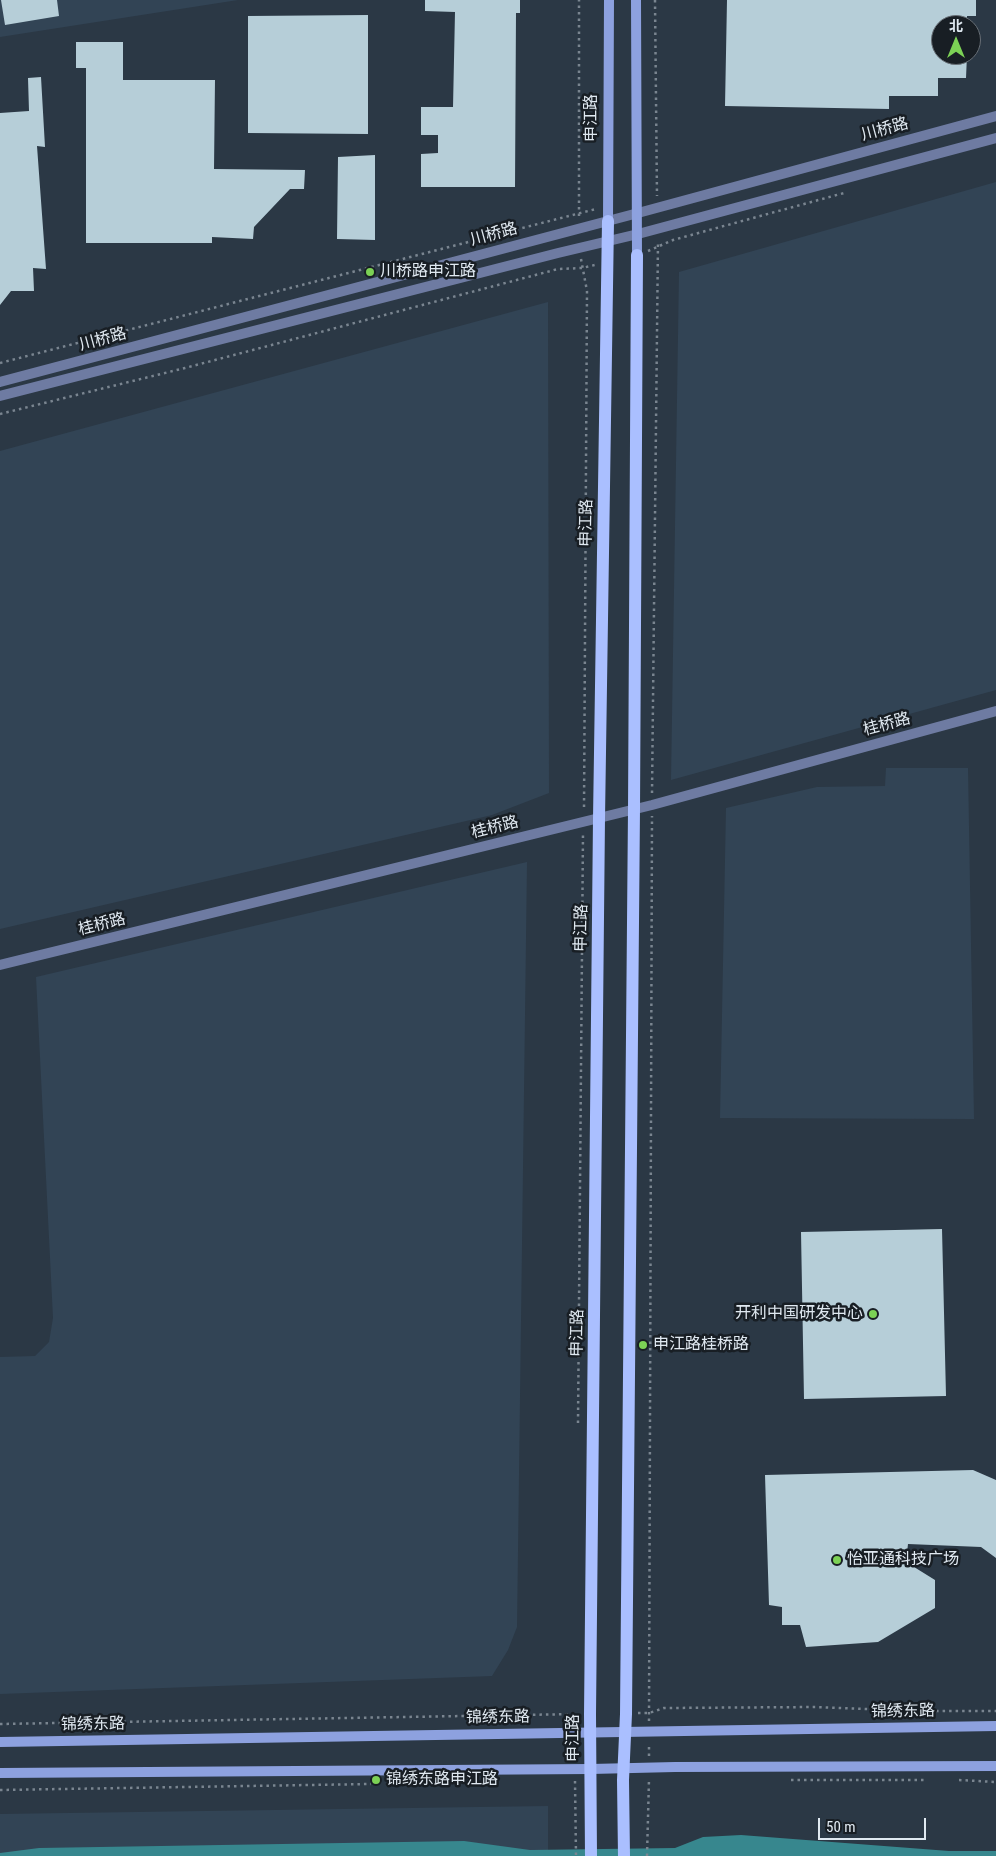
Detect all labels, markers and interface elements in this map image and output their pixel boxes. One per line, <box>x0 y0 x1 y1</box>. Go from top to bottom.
north arrow <box>931 15 981 65</box>
text: 北 <box>949 18 963 34</box>
street label: 申江路 <box>582 94 602 142</box>
street label: 川桥路 <box>859 115 911 145</box>
street label: 川桥路 <box>468 220 520 250</box>
place label: 川桥路申江路 <box>380 262 476 282</box>
marker: 川桥路申江路 <box>364 266 376 278</box>
street label: 川桥路 <box>77 325 129 355</box>
street label: 申江路 <box>577 499 597 547</box>
street label: 桂桥路 <box>861 710 913 740</box>
street label: 桂桥路 <box>469 813 521 843</box>
street label: 申江路 <box>572 904 592 952</box>
street label: 桂桥路 <box>76 910 128 940</box>
place label: 开利中国研发中心 <box>735 1304 863 1324</box>
marker: 开利中国研发中心 <box>867 1308 879 1320</box>
street label: 申江路 <box>568 1309 588 1357</box>
place label: 申江路桂桥路 <box>653 1335 749 1355</box>
marker: 申江路桂桥路 <box>637 1339 649 1351</box>
place label: 怡亚通科技广场 <box>847 1550 959 1570</box>
marker: 怡亚通科技广场 <box>831 1554 843 1566</box>
street label: 锦绣东路 <box>871 1702 935 1722</box>
street label: 锦绣东路 <box>466 1708 530 1728</box>
street label: 申江路 <box>564 1714 584 1762</box>
street label: 锦绣东路 <box>61 1715 125 1735</box>
place label: 锦绣东路申江路 <box>386 1770 498 1790</box>
marker: 锦绣东路申江路 <box>370 1774 382 1786</box>
scale bar <box>821 1808 928 1840</box>
text: 50 m <box>826 1818 856 1836</box>

